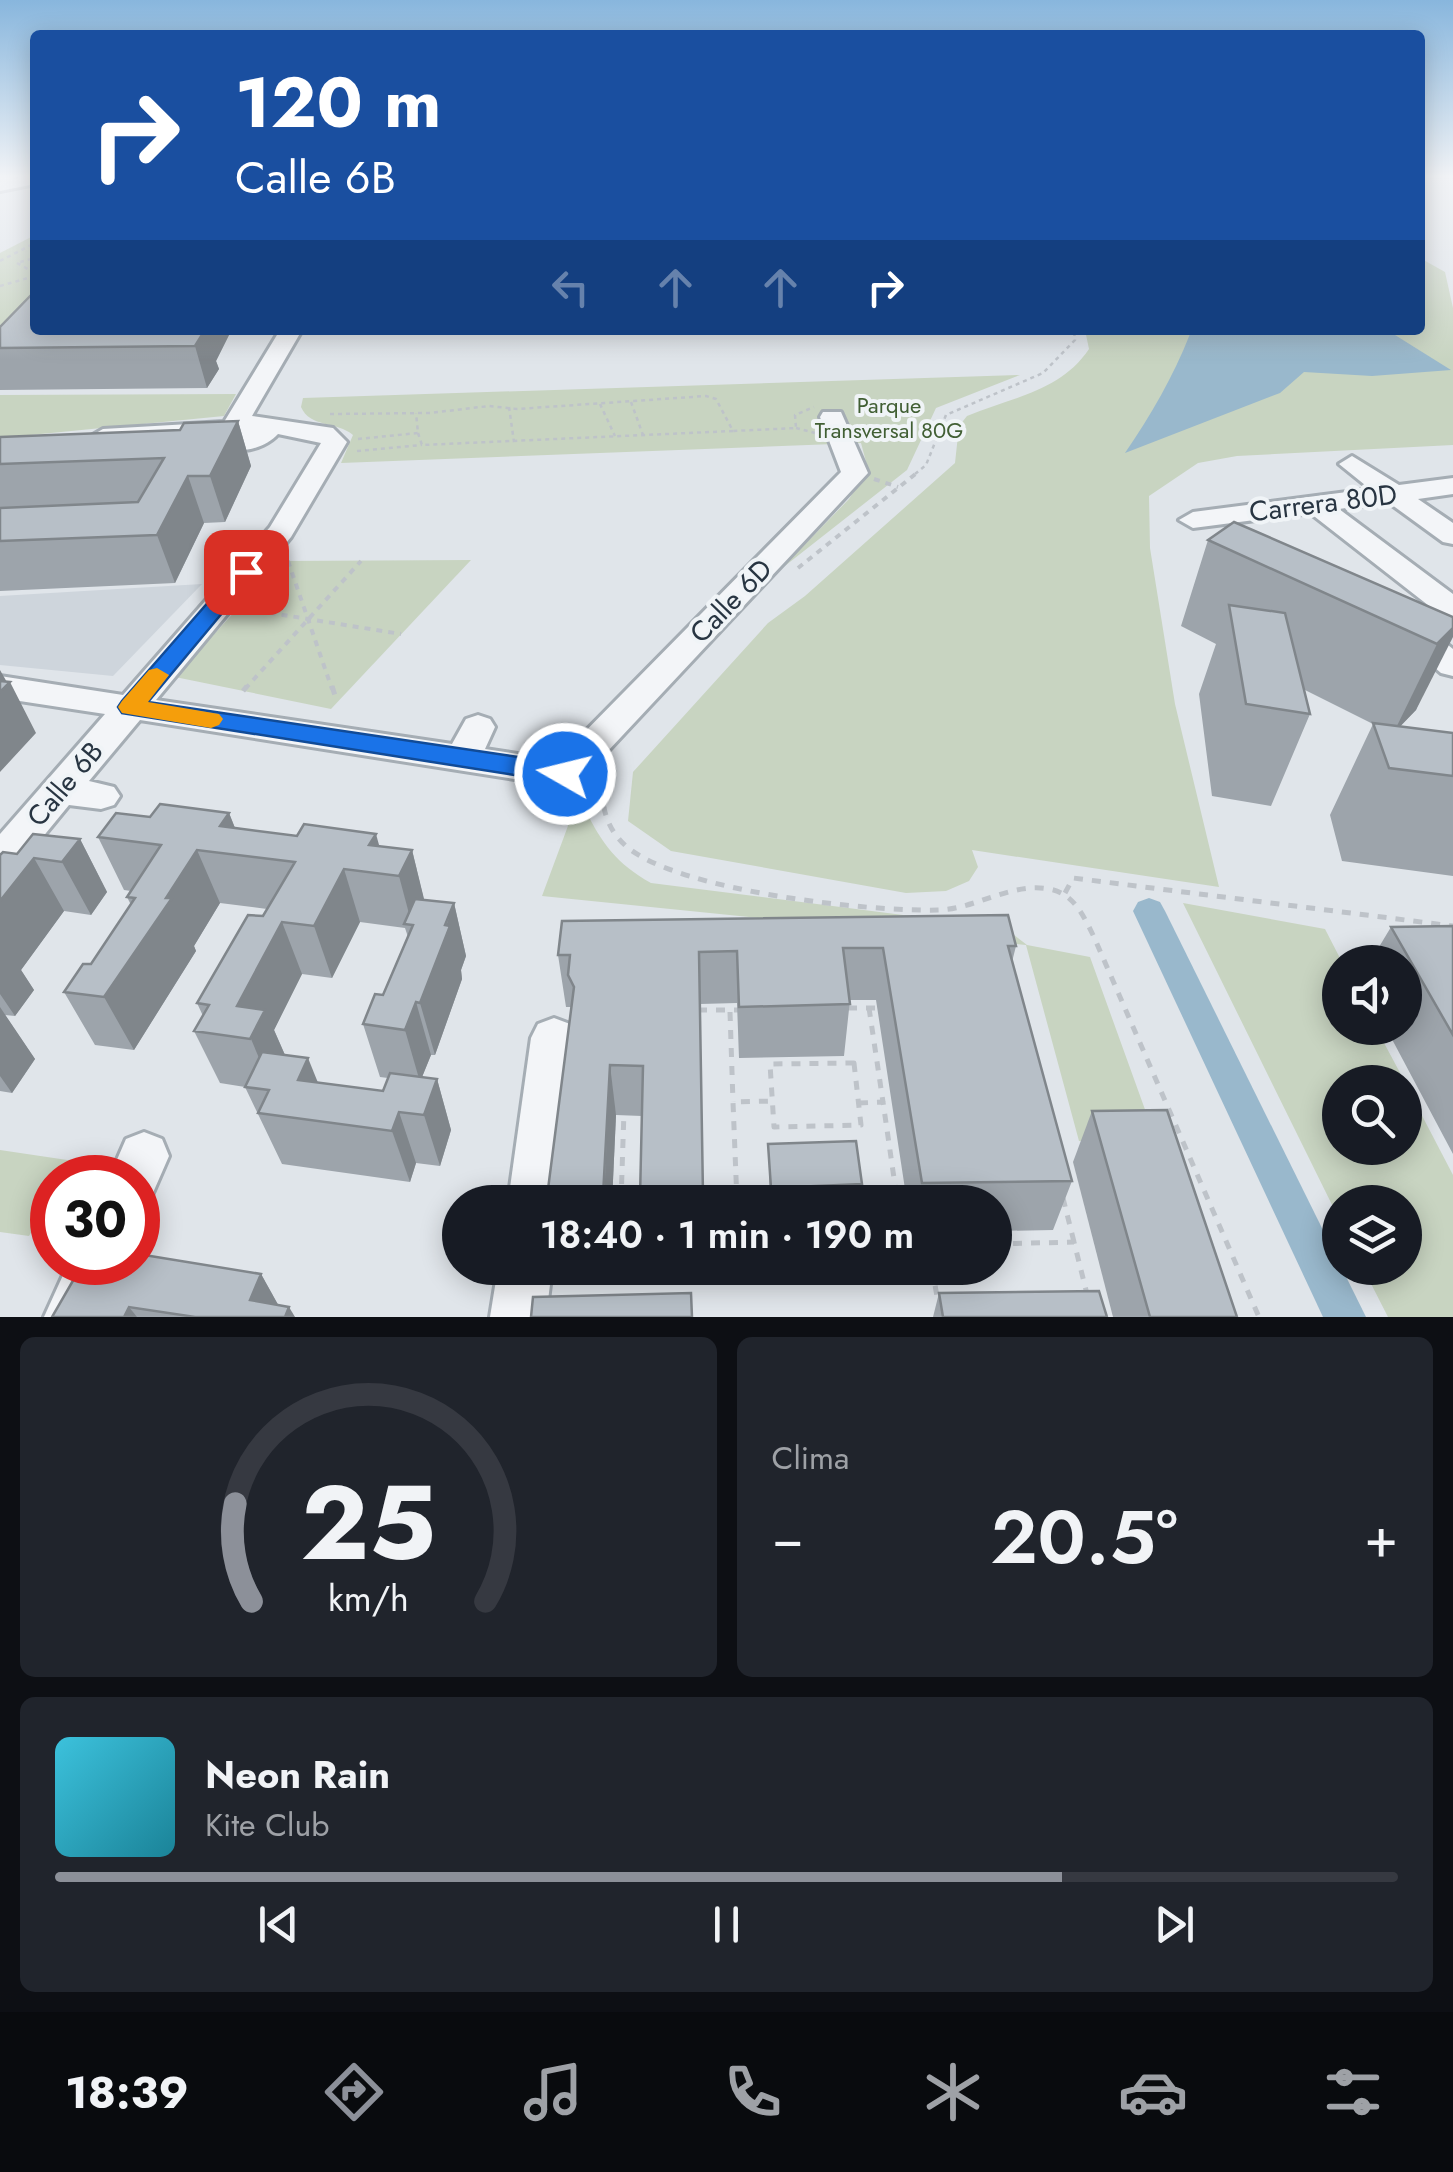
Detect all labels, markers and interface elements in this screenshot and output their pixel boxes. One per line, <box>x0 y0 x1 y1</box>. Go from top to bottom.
text: 120 m <box>235 52 441 153</box>
icon: right <box>70 70 200 200</box>
text: Calle 6B <box>235 145 396 210</box>
icon: left <box>543 260 598 315</box>
icon: ahead <box>648 260 703 315</box>
icon: ahead <box>753 260 808 315</box>
icon: right <box>858 260 913 315</box>
park label: Parque Transversal 80G <box>815 389 963 446</box>
street label: Carrera 80D <box>1247 474 1399 532</box>
pin <box>204 530 289 615</box>
icon: arrive <box>219 545 274 600</box>
street label: Calle 6D <box>680 550 782 652</box>
position arrow <box>513 722 617 826</box>
street label: Calle 6B <box>17 732 113 836</box>
map controls <box>1322 945 1422 1285</box>
button: sound <box>1322 945 1422 1045</box>
button: search <box>1322 1065 1422 1165</box>
speed limit sign: 30 <box>30 1155 160 1285</box>
button: layers <box>1322 1185 1422 1285</box>
text: 18:40 · 1 min · 190 m <box>540 1207 914 1262</box>
text: Clima <box>772 1435 849 1481</box>
text: 25 <box>301 1448 436 1598</box>
text: 20.5° <box>990 1483 1178 1591</box>
text: − <box>772 1498 804 1578</box>
text: + <box>1364 1498 1398 1578</box>
text: km/h <box>328 1573 409 1624</box>
text: Neon Rain <box>205 1747 390 1802</box>
text: Kite Club <box>205 1802 329 1848</box>
icon: previous <box>251 1897 306 1952</box>
icon: pause <box>699 1897 754 1952</box>
icon: next <box>1147 1897 1202 1952</box>
icon: directions <box>319 2057 389 2127</box>
icon: music <box>518 2057 588 2127</box>
icon: phone <box>718 2057 788 2127</box>
icon: climate <box>918 2057 988 2127</box>
icon: car <box>1118 2057 1188 2127</box>
icon: filters <box>1318 2057 1388 2127</box>
text: 18:39 <box>65 2060 189 2125</box>

